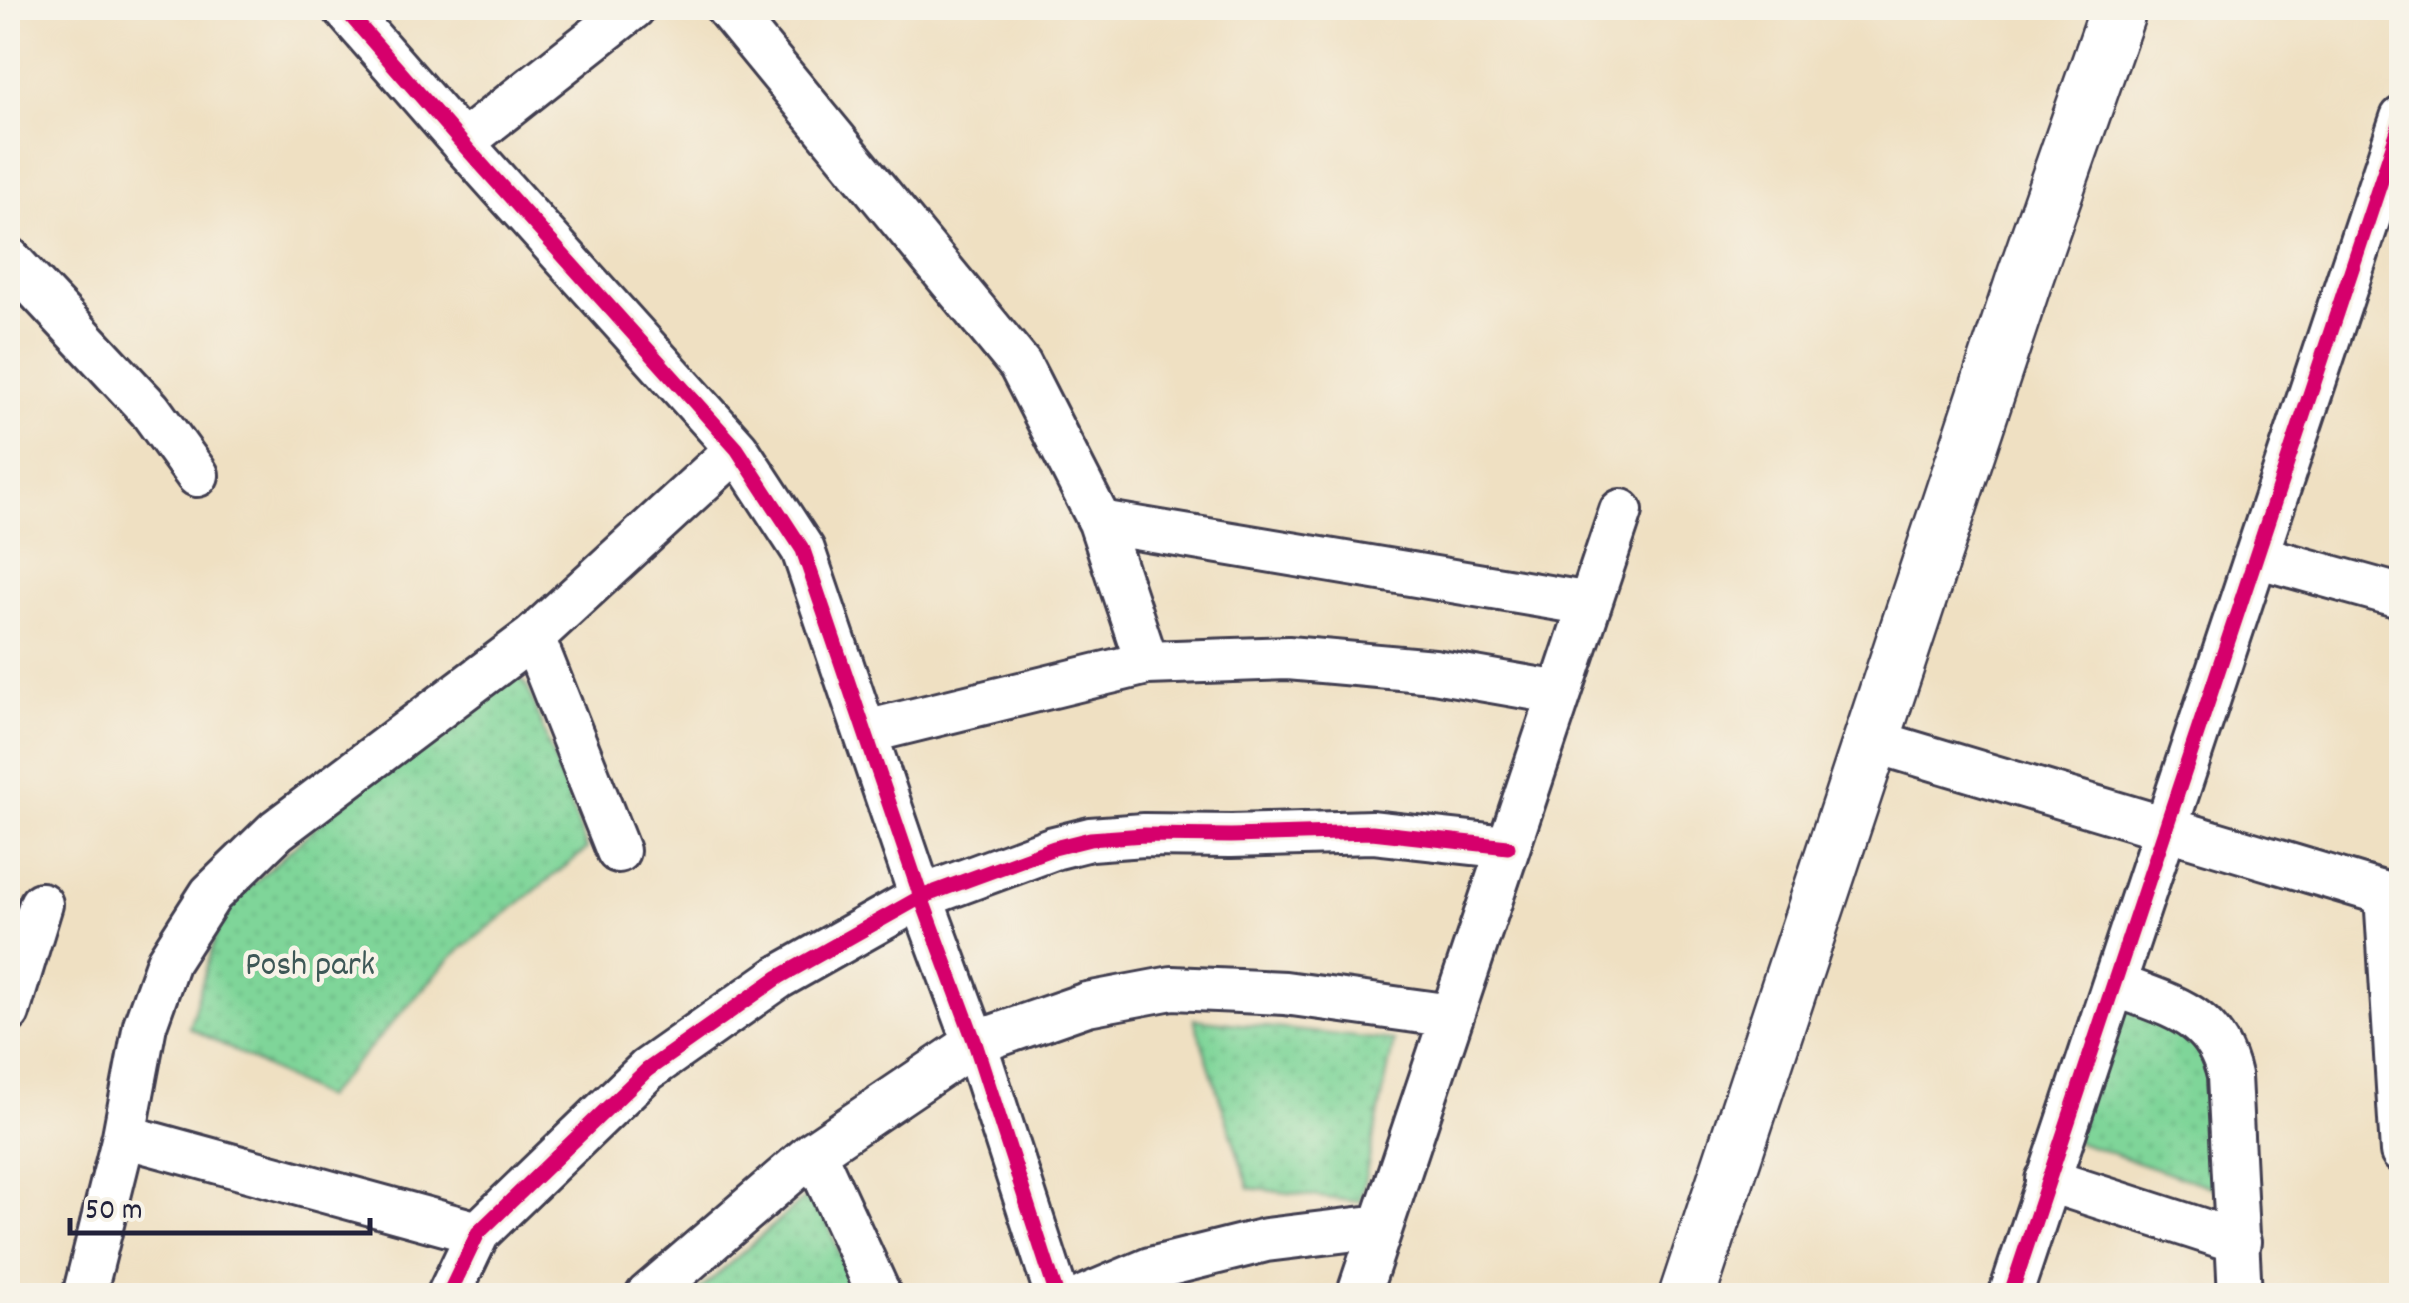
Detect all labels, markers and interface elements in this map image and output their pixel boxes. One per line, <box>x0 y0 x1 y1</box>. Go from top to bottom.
park label: Posh park <box>245 942 375 992</box>
scale bar <box>70 1173 370 1235</box>
text: 50 m <box>85 1191 143 1234</box>

